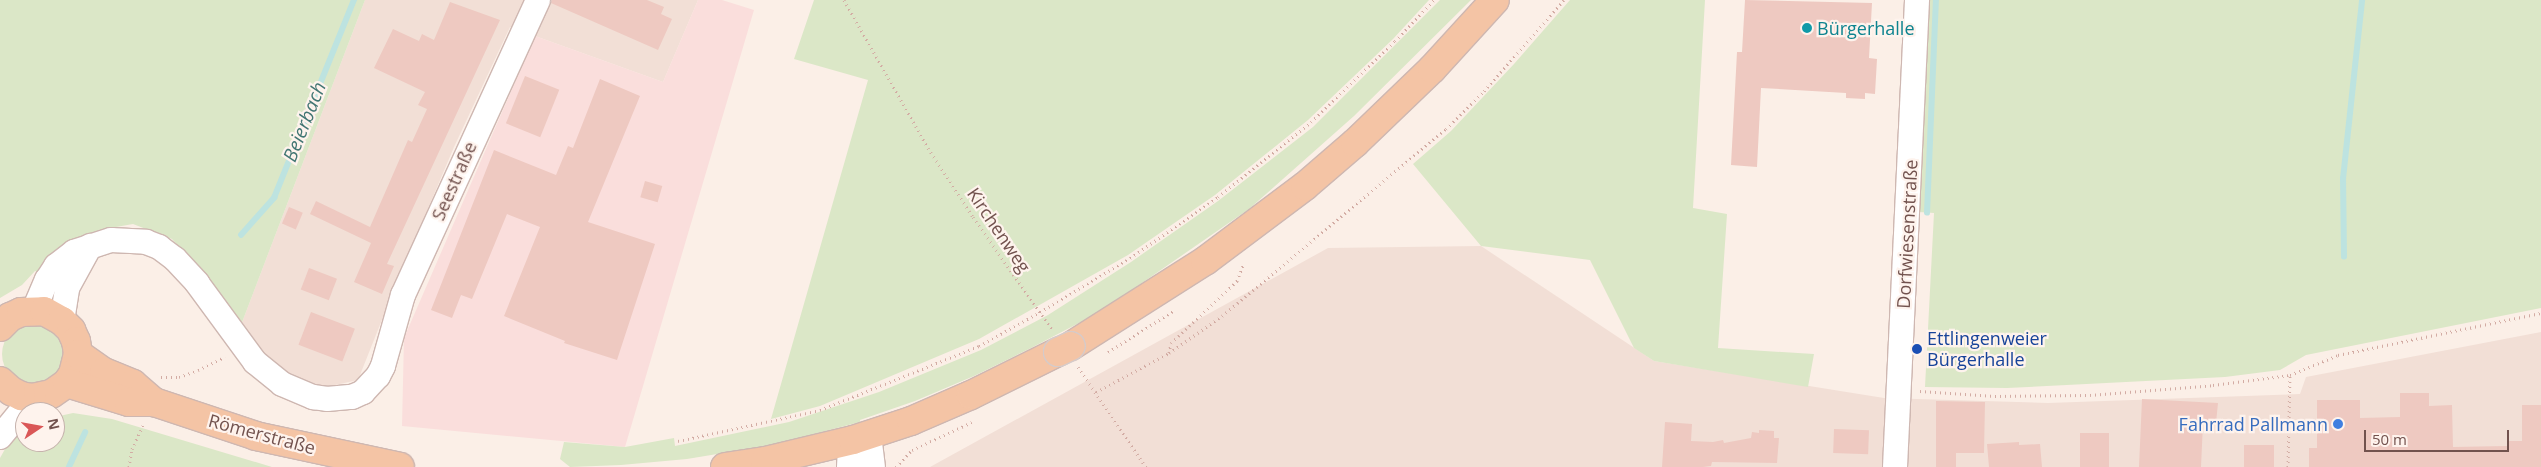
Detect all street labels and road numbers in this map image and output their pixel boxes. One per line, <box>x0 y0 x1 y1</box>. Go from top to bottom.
street label: Seestraße <box>427 138 481 224</box>
street label: Dorfwiesenstraße <box>1892 159 1922 309</box>
street label: Kirchenweg <box>963 184 1035 276</box>
street label: Römerstraße <box>206 409 318 459</box>

